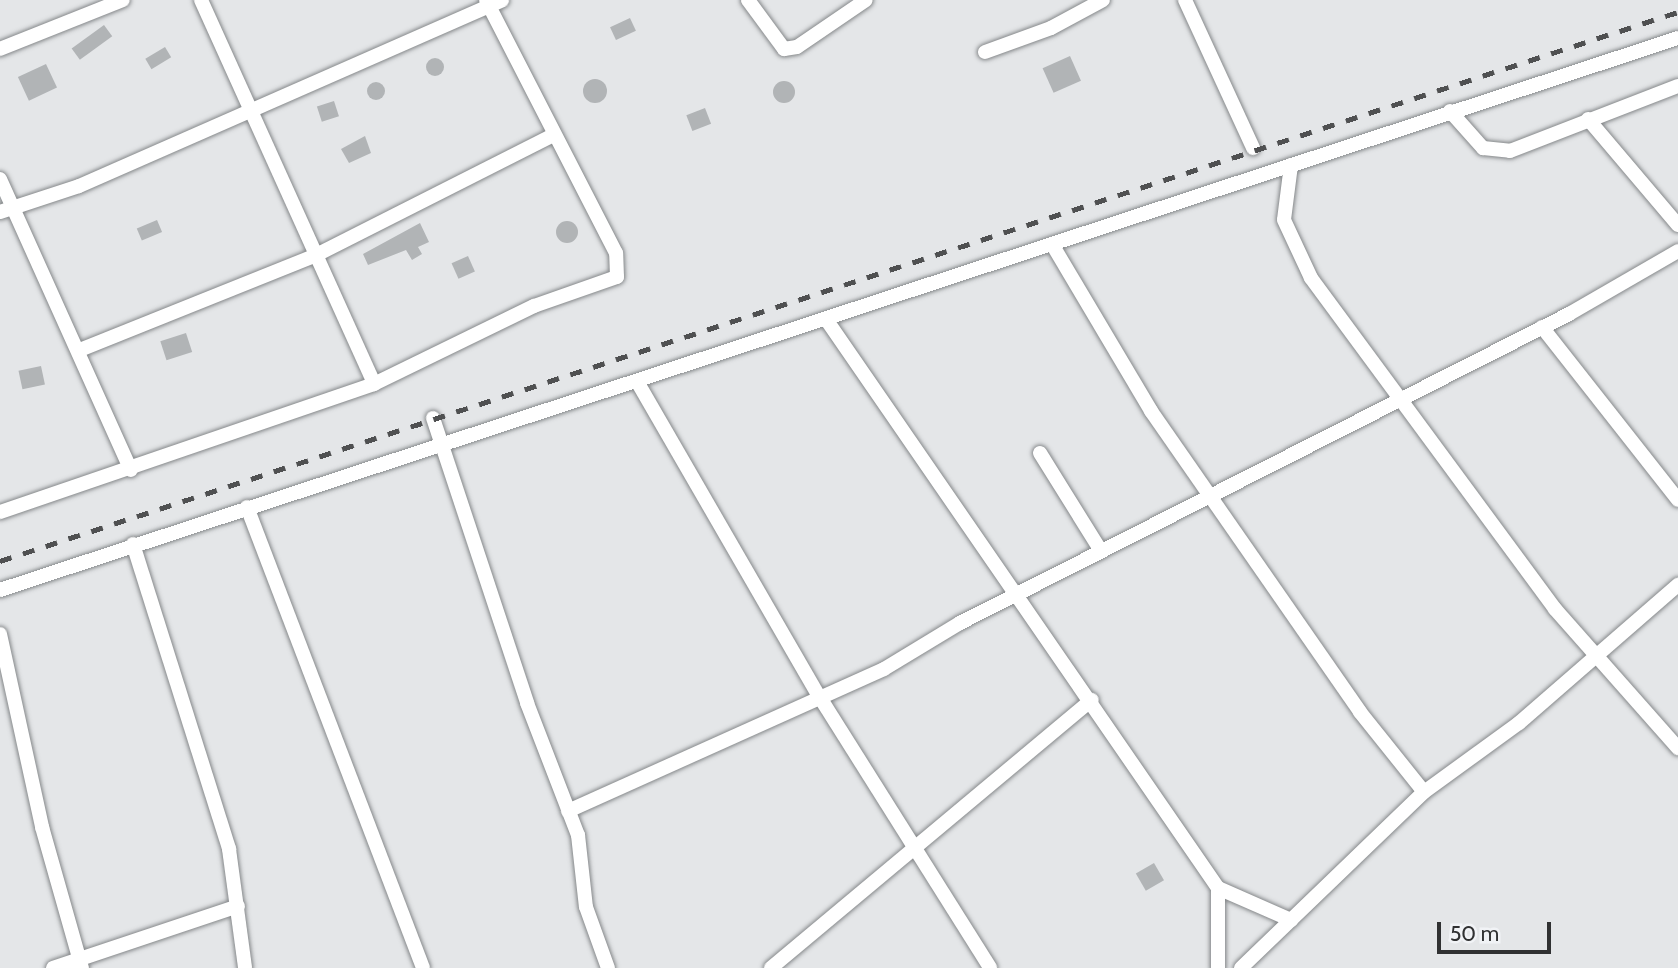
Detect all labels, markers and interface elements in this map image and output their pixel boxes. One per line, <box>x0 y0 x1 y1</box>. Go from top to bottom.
scale bar <box>1440 908 1554 952</box>
text: 50 m <box>1450 921 1499 946</box>

